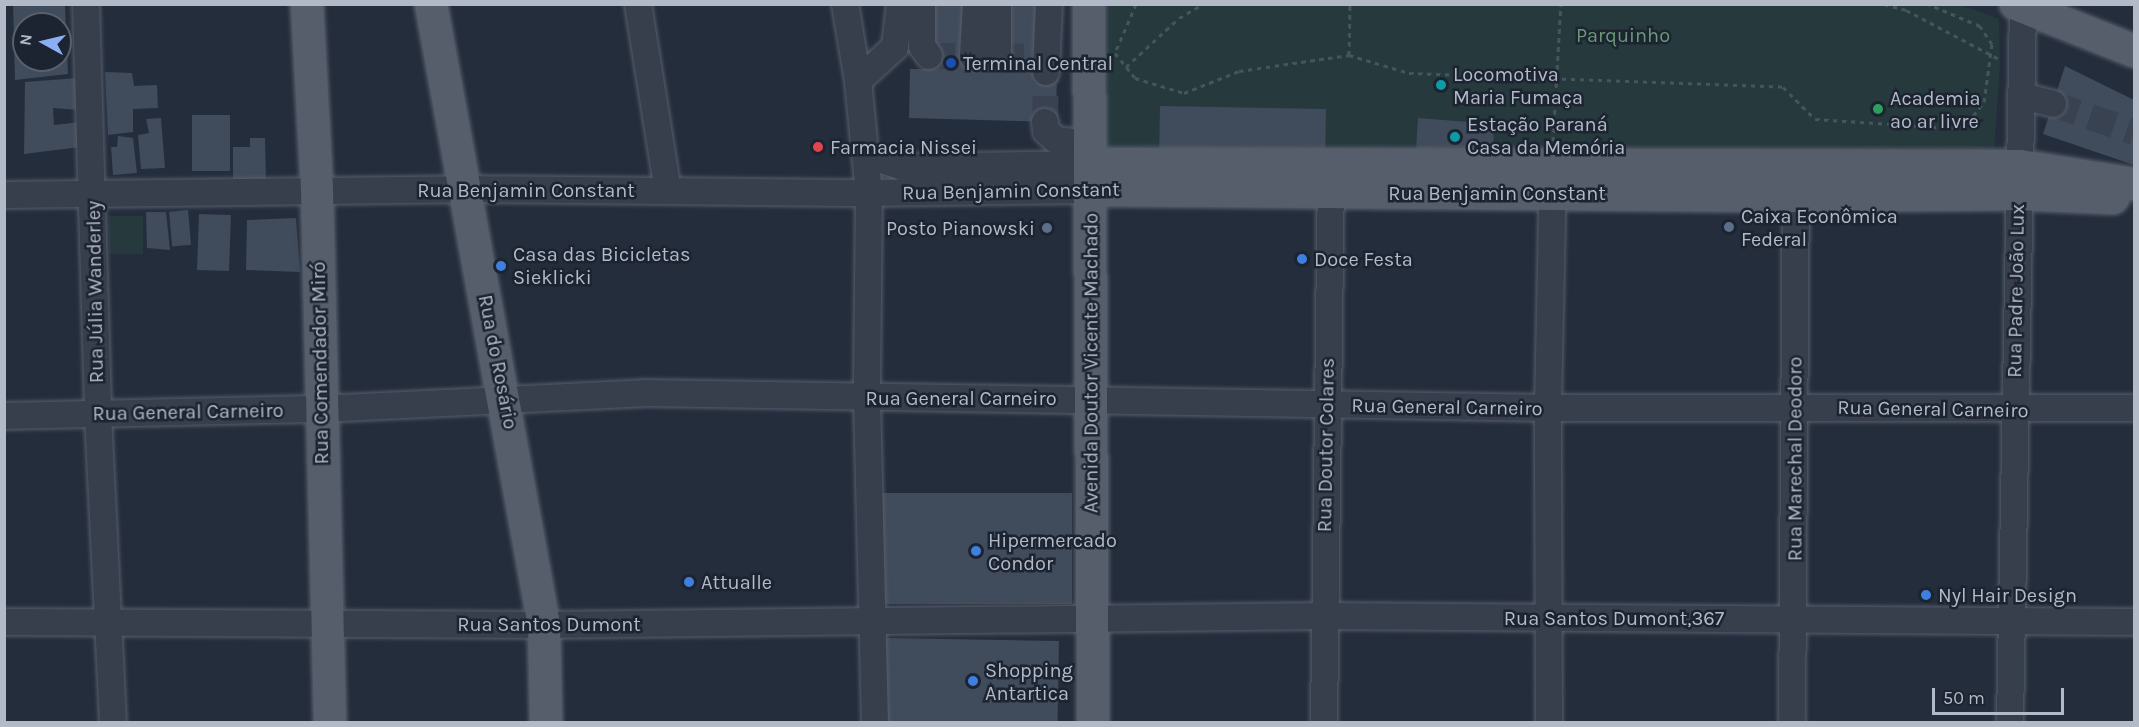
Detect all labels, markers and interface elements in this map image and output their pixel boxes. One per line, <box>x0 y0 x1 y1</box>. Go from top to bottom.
north arrow <box>12 12 72 72</box>
park label: Parquinho <box>1576 23 1670 47</box>
text: N <box>15 33 36 47</box>
place label: Terminal Central <box>963 51 1113 75</box>
marker: Terminal Central <box>944 56 958 70</box>
place label: Locomotiva Maria Fumaça <box>1453 62 1583 109</box>
marker: Locomotiva Maria Fumaça <box>1434 78 1448 92</box>
place label: Academia ao ar livre <box>1890 86 1981 133</box>
marker: Academia ao ar livre <box>1871 102 1885 116</box>
place label: Estação Paraná Casa da Memória <box>1467 113 1625 160</box>
marker: Estação Paraná Casa da Memória <box>1448 130 1462 144</box>
place label: Farmacia Nissei <box>830 135 977 159</box>
marker: Farmacia Nissei <box>811 140 825 154</box>
street label: Rua Benjamin Constant <box>902 177 1120 205</box>
street label: Rua Benjamin Constant <box>417 178 635 202</box>
street label: Rua Benjamin Constant <box>1388 181 1606 205</box>
street label: Rua Júlia Wanderley <box>81 201 109 383</box>
place label: Caixa Econômica Federal <box>1741 204 1898 251</box>
street label: Rua Padre João Lux <box>2002 204 2030 378</box>
street label: Avenida Doutor Vicente Machado <box>1079 213 1103 513</box>
place label: Posto Pianowski <box>886 216 1035 240</box>
marker: Caixa Econômica Federal <box>1722 220 1736 234</box>
marker: Posto Pianowski <box>1040 221 1054 235</box>
place label: Casa das Bicicletas Sieklicki <box>513 243 691 290</box>
place label: Doce Festa <box>1314 247 1413 271</box>
marker: Doce Festa <box>1295 252 1309 266</box>
marker: Casa das Bicicletas Sieklicki <box>494 259 508 273</box>
street label: Rua Comendador Miró <box>306 261 334 465</box>
street label: Rua do Rosário <box>473 293 523 431</box>
street label: Rua Marechal Deodoro <box>1783 357 1807 561</box>
street label: Rua Doutor Colares <box>1312 358 1340 532</box>
street label: Rua General Carneiro <box>865 386 1057 410</box>
street label: Rua General Carneiro <box>1351 393 1543 421</box>
street label: Rua General Carneiro <box>1837 395 2029 423</box>
street label: Rua General Carneiro <box>92 398 284 426</box>
place label: Hipermercado Condor <box>988 528 1117 575</box>
marker: Hipermercado Condor <box>969 544 983 558</box>
place label: Attualle <box>701 570 772 594</box>
marker: Attualle <box>682 575 696 589</box>
place label: Nyl Hair Design <box>1938 583 2077 607</box>
marker: Nyl Hair Design <box>1919 588 1933 602</box>
street label: Rua Santos Dumont,367 <box>1504 606 1724 630</box>
street label: Rua Santos Dumont <box>457 612 641 636</box>
place label: Shopping Antartica <box>985 658 1073 705</box>
marker: Shopping Antartica <box>966 674 980 688</box>
scale bar <box>1935 676 2067 714</box>
text: 50 m <box>1943 687 1985 709</box>

